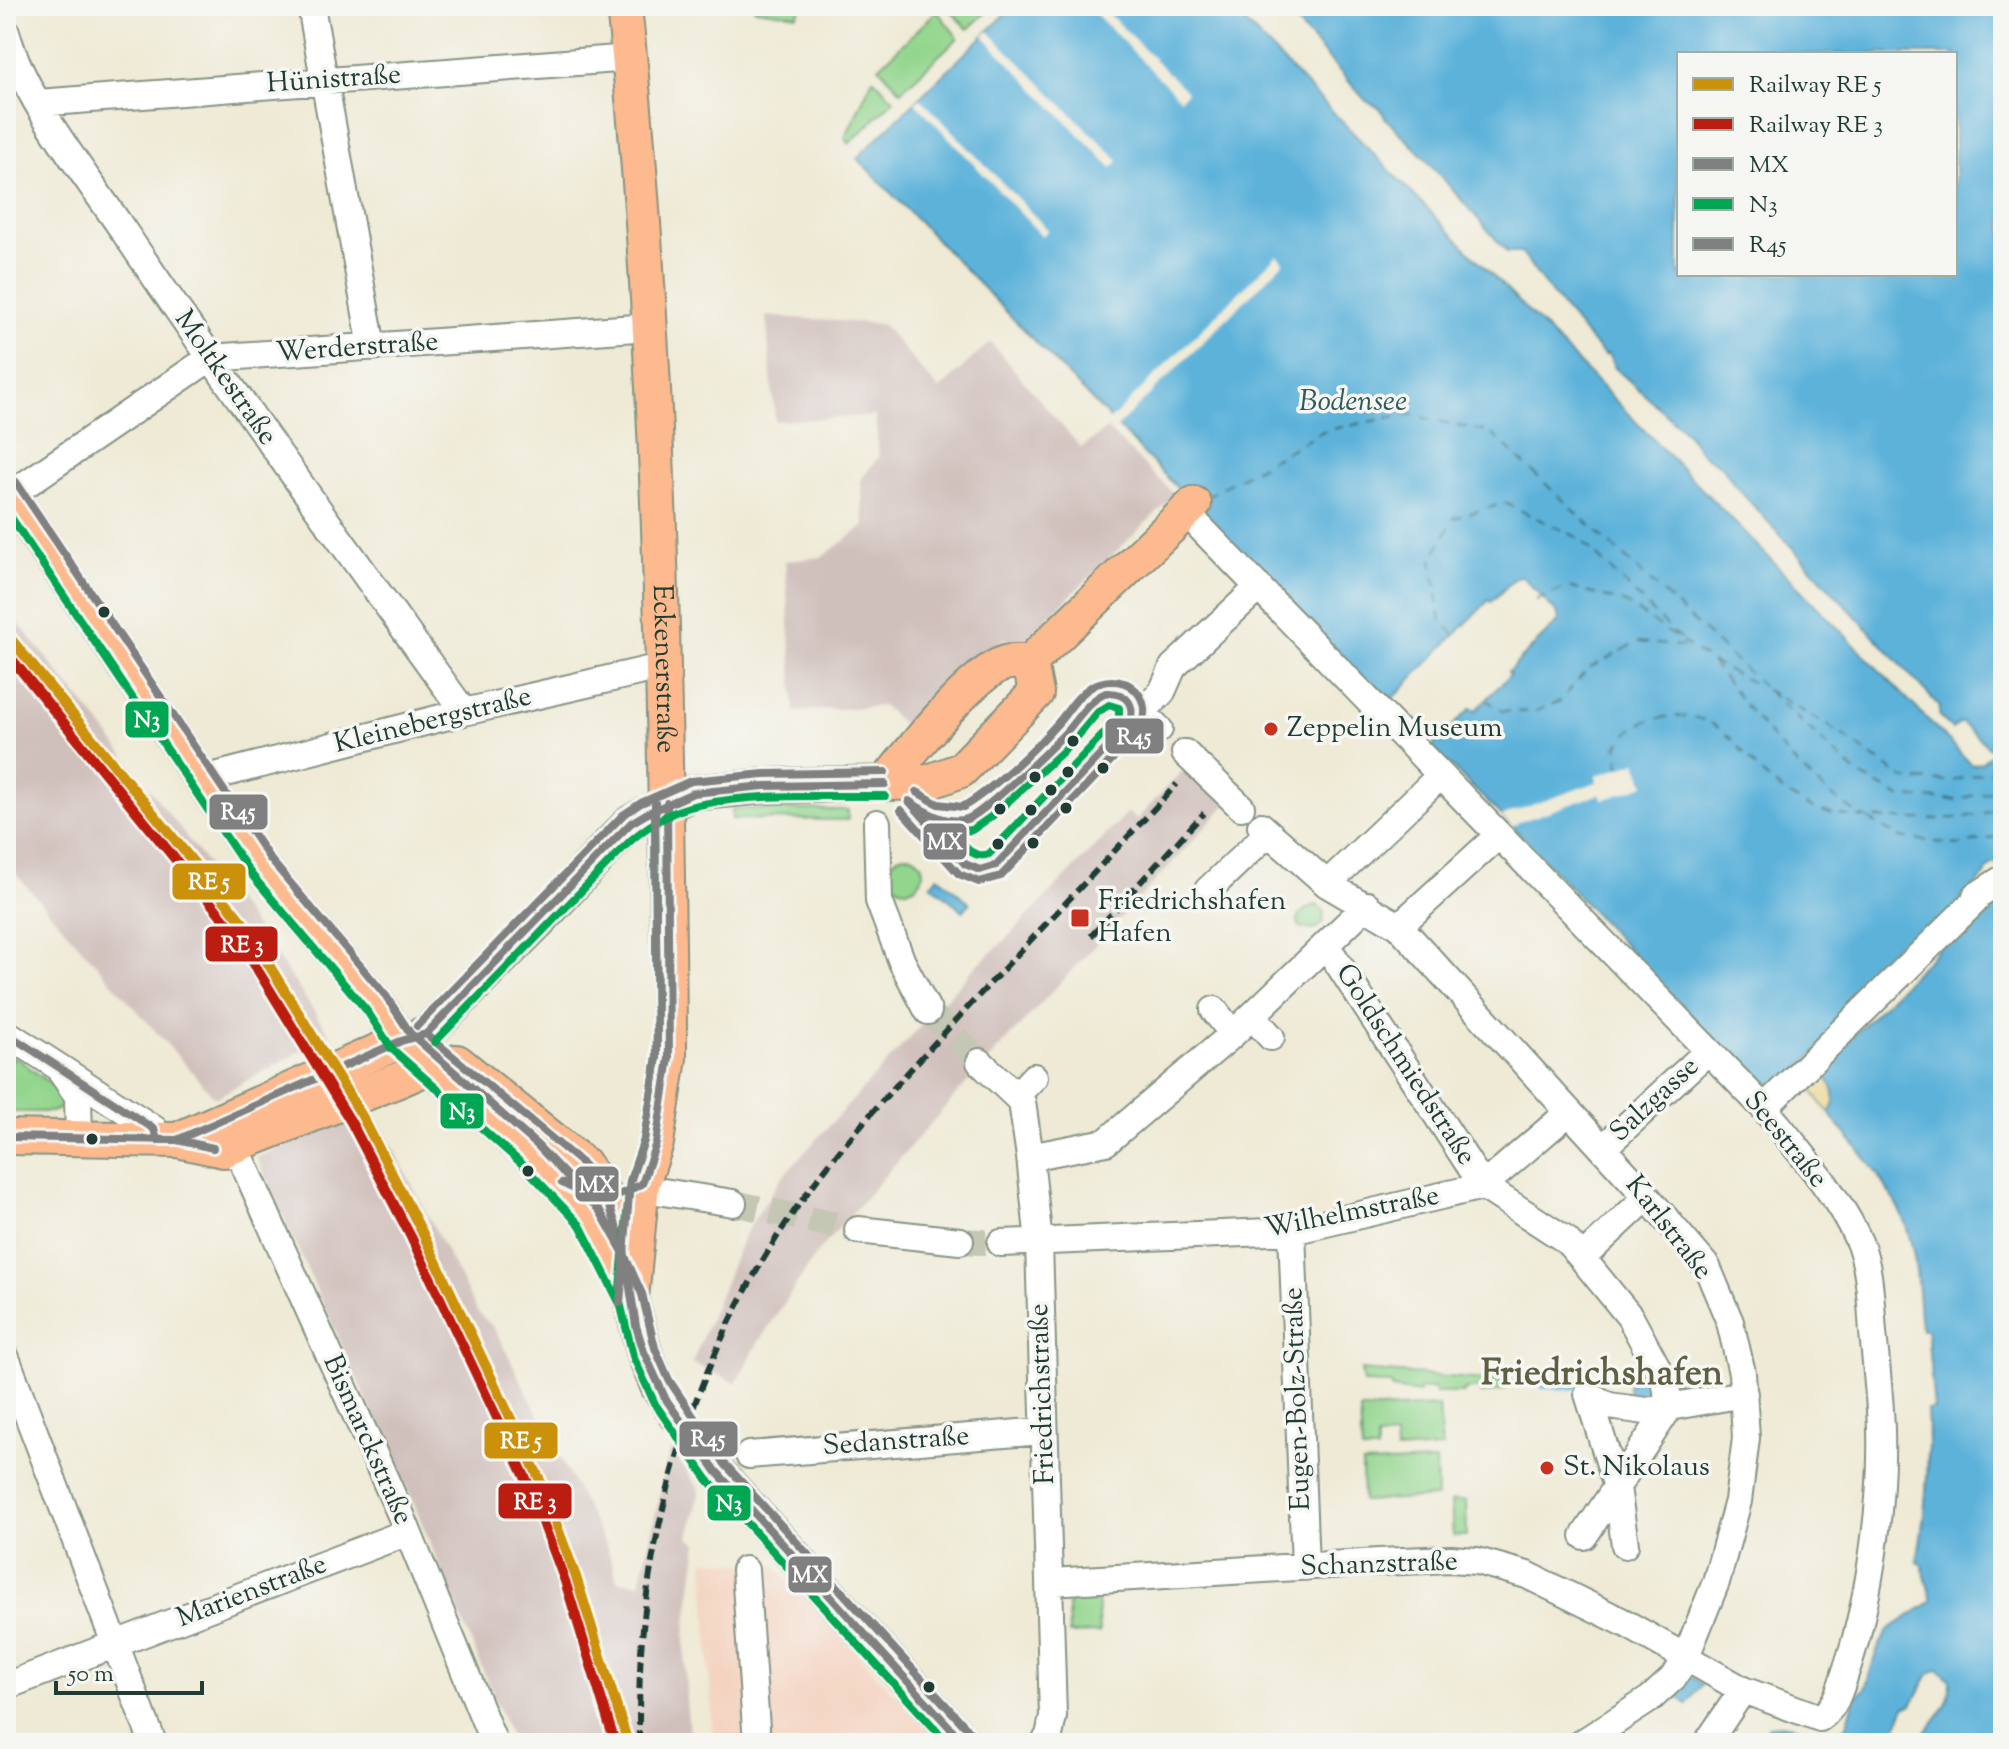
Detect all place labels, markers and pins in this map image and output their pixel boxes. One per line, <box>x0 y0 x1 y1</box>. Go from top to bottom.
unlabelled marker <box>96 604 112 620</box>
place label: Zeppelin Museum <box>1287 709 1502 749</box>
marker: Zeppelin Museum <box>1262 720 1280 738</box>
unlabelled marker <box>1065 733 1081 749</box>
unlabelled marker <box>1095 760 1111 776</box>
unlabelled marker <box>1060 764 1076 780</box>
unlabelled marker <box>1027 769 1043 785</box>
unlabelled marker <box>1043 782 1059 798</box>
unlabelled marker <box>1058 800 1074 816</box>
unlabelled marker <box>992 801 1008 817</box>
unlabelled marker <box>1023 802 1039 818</box>
unlabelled marker <box>1025 835 1041 851</box>
unlabelled marker <box>990 836 1006 852</box>
place label: Friedrichshafen Hafen <box>1098 882 1286 954</box>
marker: Friedrichshafen Hafen <box>1069 907 1091 929</box>
unlabelled marker <box>84 1131 100 1147</box>
unlabelled marker <box>520 1163 536 1179</box>
place label: St. Nikolaus <box>1563 1448 1710 1488</box>
marker: St. Nikolaus <box>1538 1459 1556 1477</box>
unlabelled marker <box>921 1679 937 1695</box>

